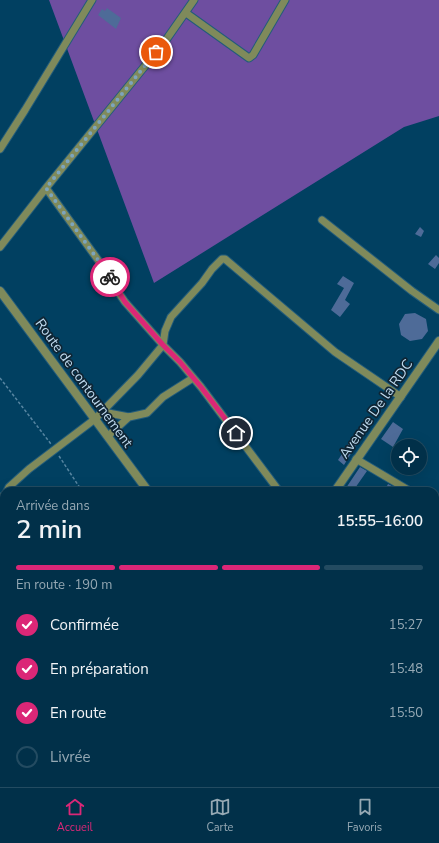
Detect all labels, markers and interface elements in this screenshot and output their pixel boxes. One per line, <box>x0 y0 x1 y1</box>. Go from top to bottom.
pin <box>139 35 173 69</box>
icon: bag <box>145 41 167 63</box>
courier <box>90 257 130 297</box>
icon: bike <box>99 266 121 288</box>
street label: Route de contournement <box>31 315 137 451</box>
street label: Avenue De la RDC <box>335 356 417 462</box>
pin <box>219 416 253 450</box>
icon: home <box>225 422 247 444</box>
map controls <box>391 439 427 475</box>
button: locate <box>391 439 427 475</box>
text: Arrivée dans <box>16 497 90 515</box>
text: 15:55–16:00 <box>336 511 423 531</box>
text: 2 min <box>16 512 82 547</box>
text: En route · 190 m <box>16 576 112 594</box>
icon: check <box>16 614 38 636</box>
text: Confirmée <box>50 615 119 635</box>
text: 15:27 <box>389 616 423 634</box>
icon: check <box>16 658 38 680</box>
text: En préparation <box>50 659 149 679</box>
text: 15:48 <box>389 660 423 678</box>
icon: check <box>16 702 38 724</box>
text: En route <box>50 703 106 723</box>
text: 15:50 <box>389 704 423 722</box>
text: Livrée <box>50 747 91 767</box>
tab: Accueil <box>57 796 93 835</box>
tab: Carte <box>206 796 233 835</box>
tab: Favoris <box>347 796 382 835</box>

